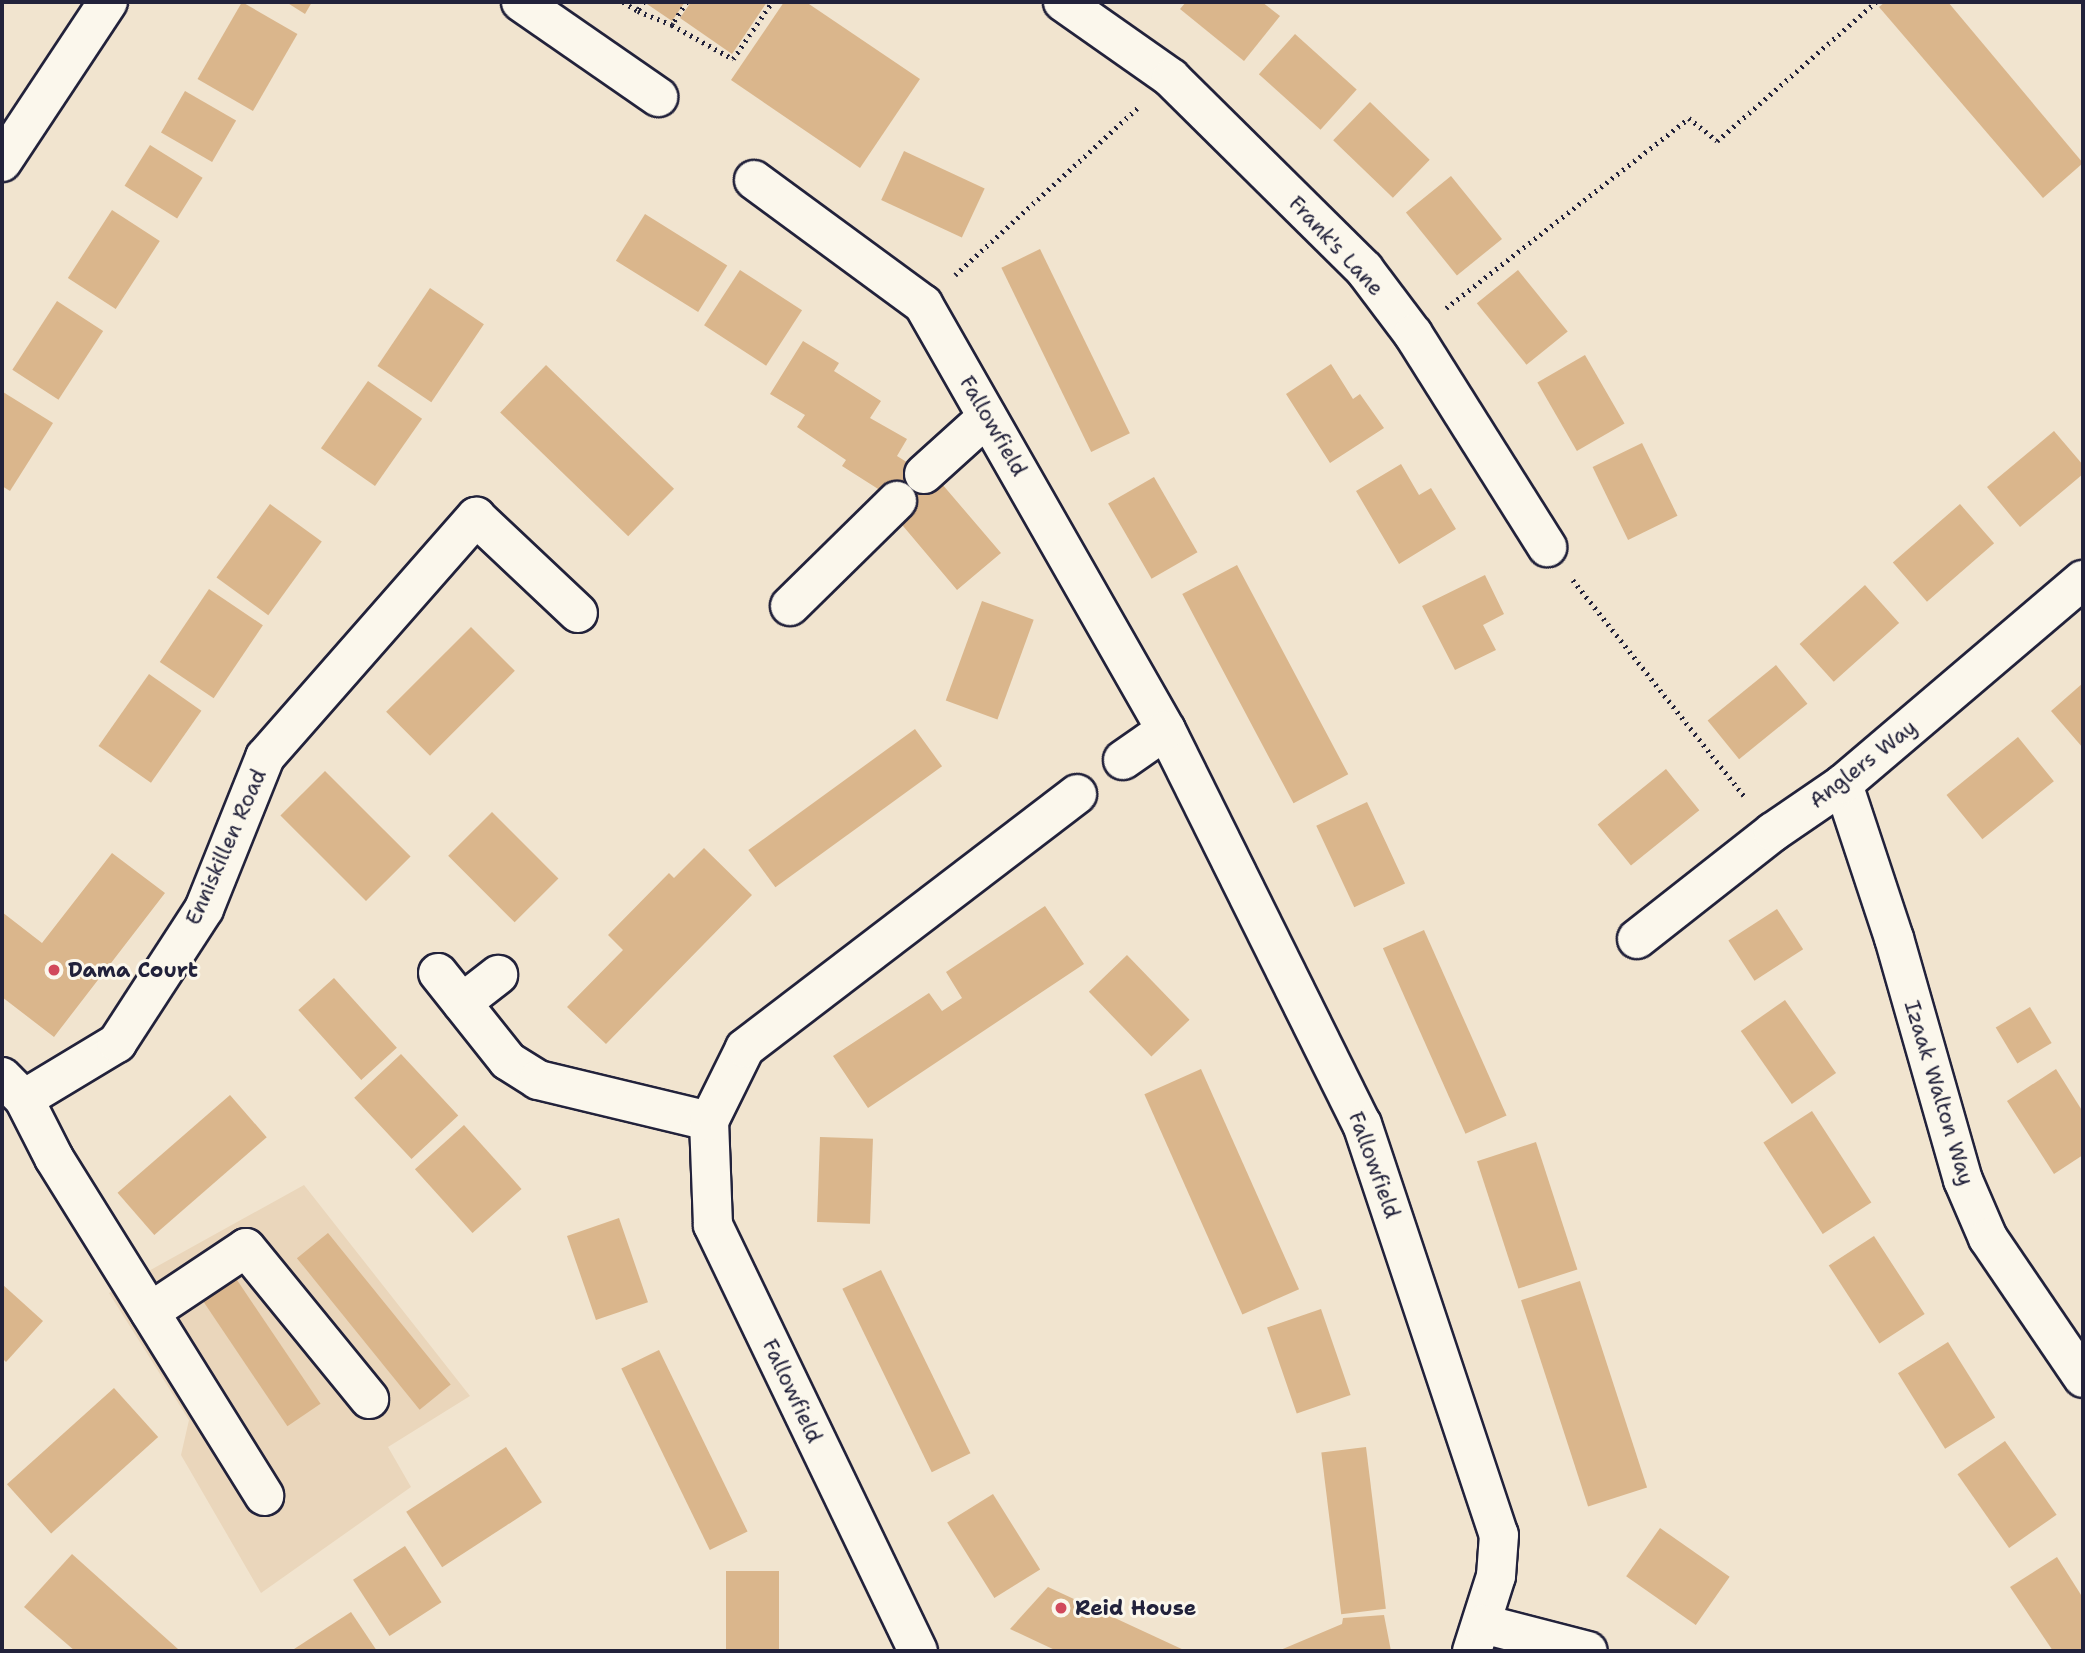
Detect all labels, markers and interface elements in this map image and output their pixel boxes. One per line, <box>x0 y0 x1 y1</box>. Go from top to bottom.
street label: Frank's Lane <box>1283 191 1389 301</box>
street label: Fallowfield <box>954 371 1032 481</box>
street label: Anglers Way <box>1804 714 1922 814</box>
street label: Enniskillen Road <box>180 765 272 929</box>
place label: Dama Court <box>68 957 198 983</box>
marker: Dama Court <box>46 962 62 978</box>
street label: Izaak Walton Way <box>1899 998 1979 1188</box>
street label: Fallowfield <box>1343 1108 1405 1222</box>
street label: Fallowfield <box>757 1335 827 1447</box>
place label: Reid House <box>1075 1595 1196 1621</box>
marker: Reid House <box>1053 1600 1069 1616</box>

